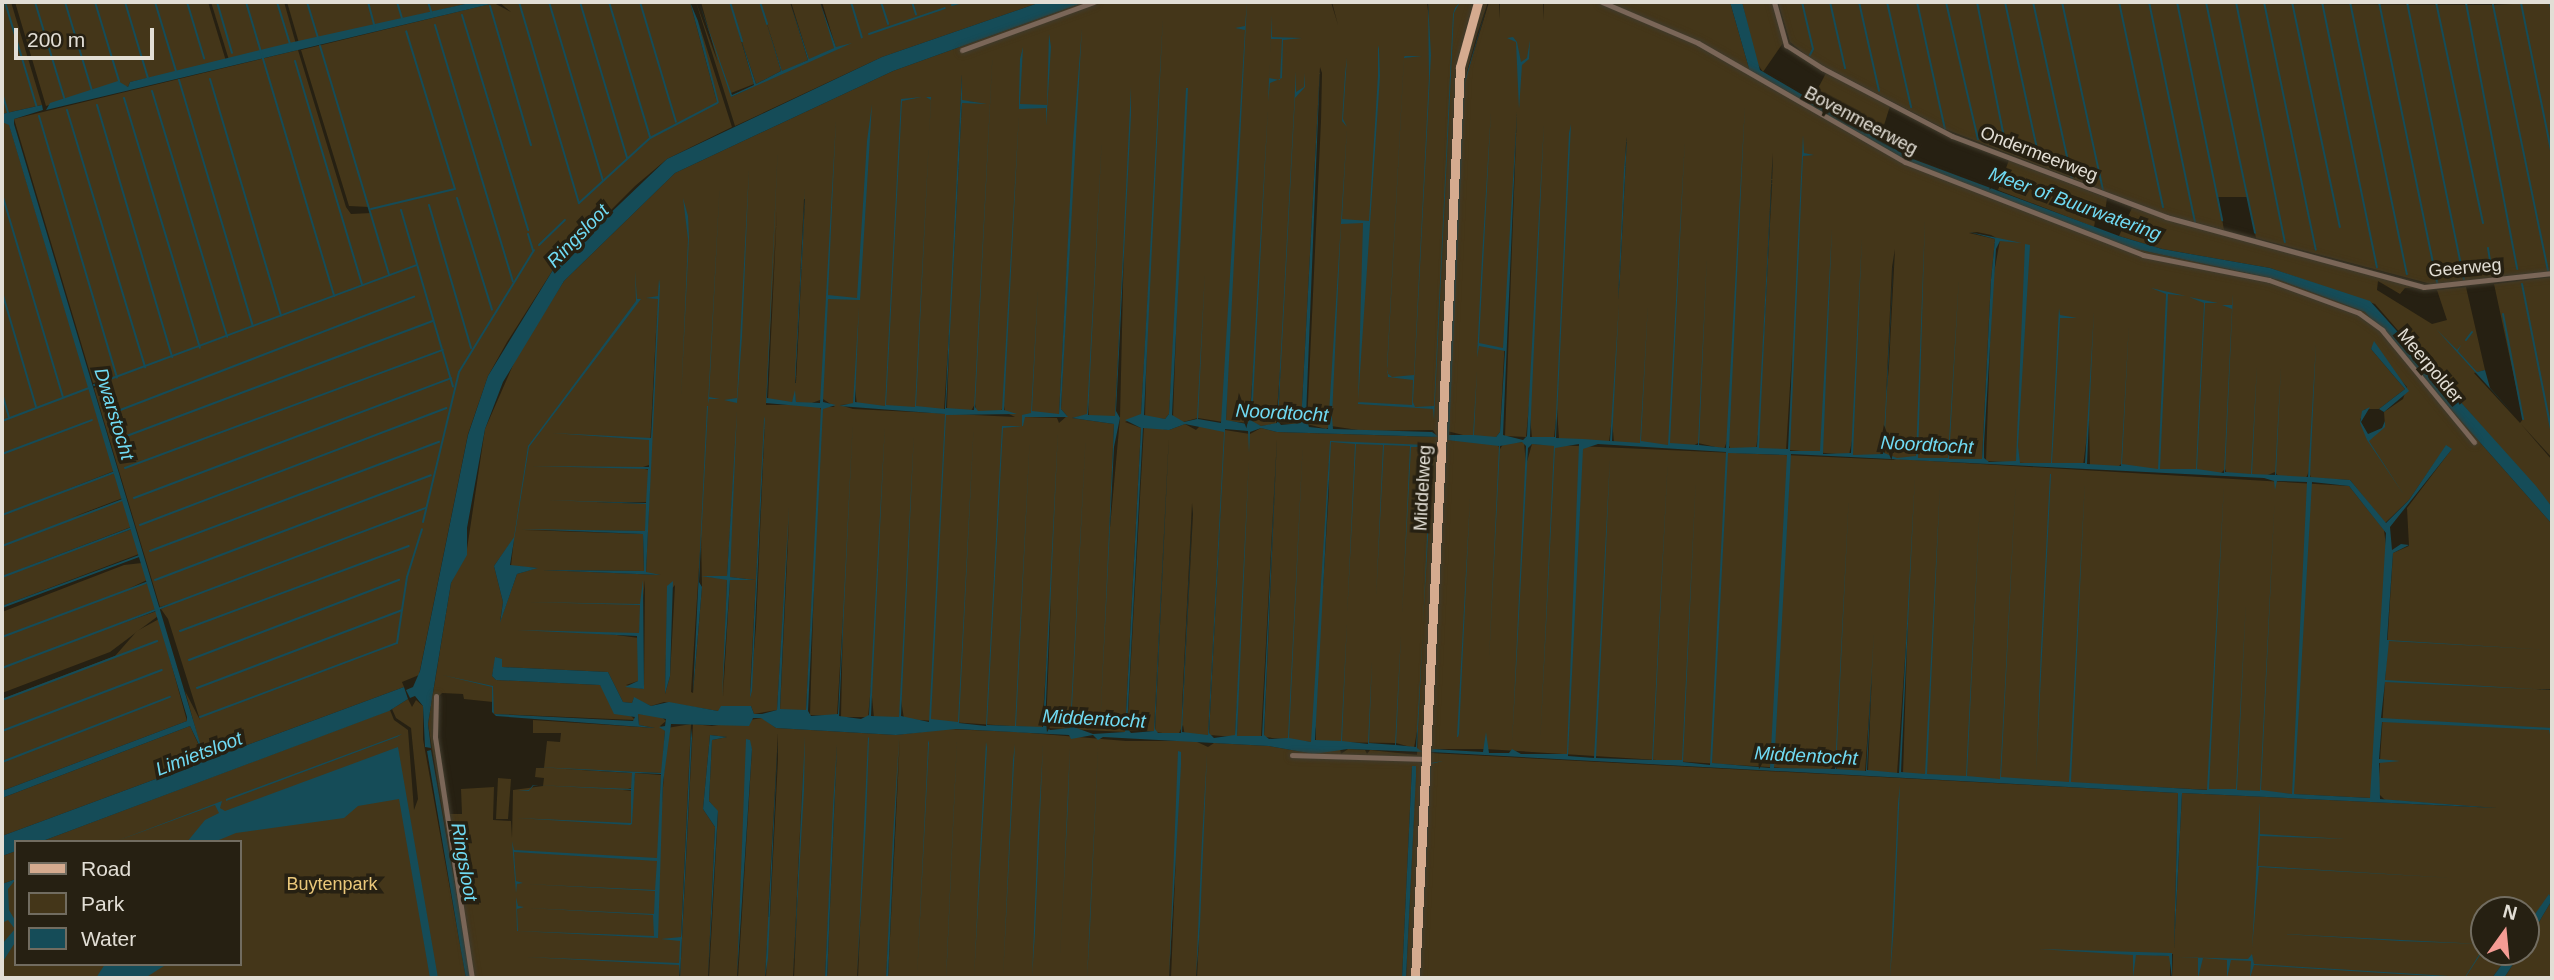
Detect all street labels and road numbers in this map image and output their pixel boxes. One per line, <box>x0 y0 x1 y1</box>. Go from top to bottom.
street label: Bovenmeerweg <box>1801 82 1921 160</box>
street label: Ondermeerweg <box>1977 122 2101 186</box>
street label: Geerweg <box>2428 254 2502 282</box>
street label: Meerpolder <box>2392 324 2468 408</box>
street label: Middelweg <box>1410 444 1436 532</box>

